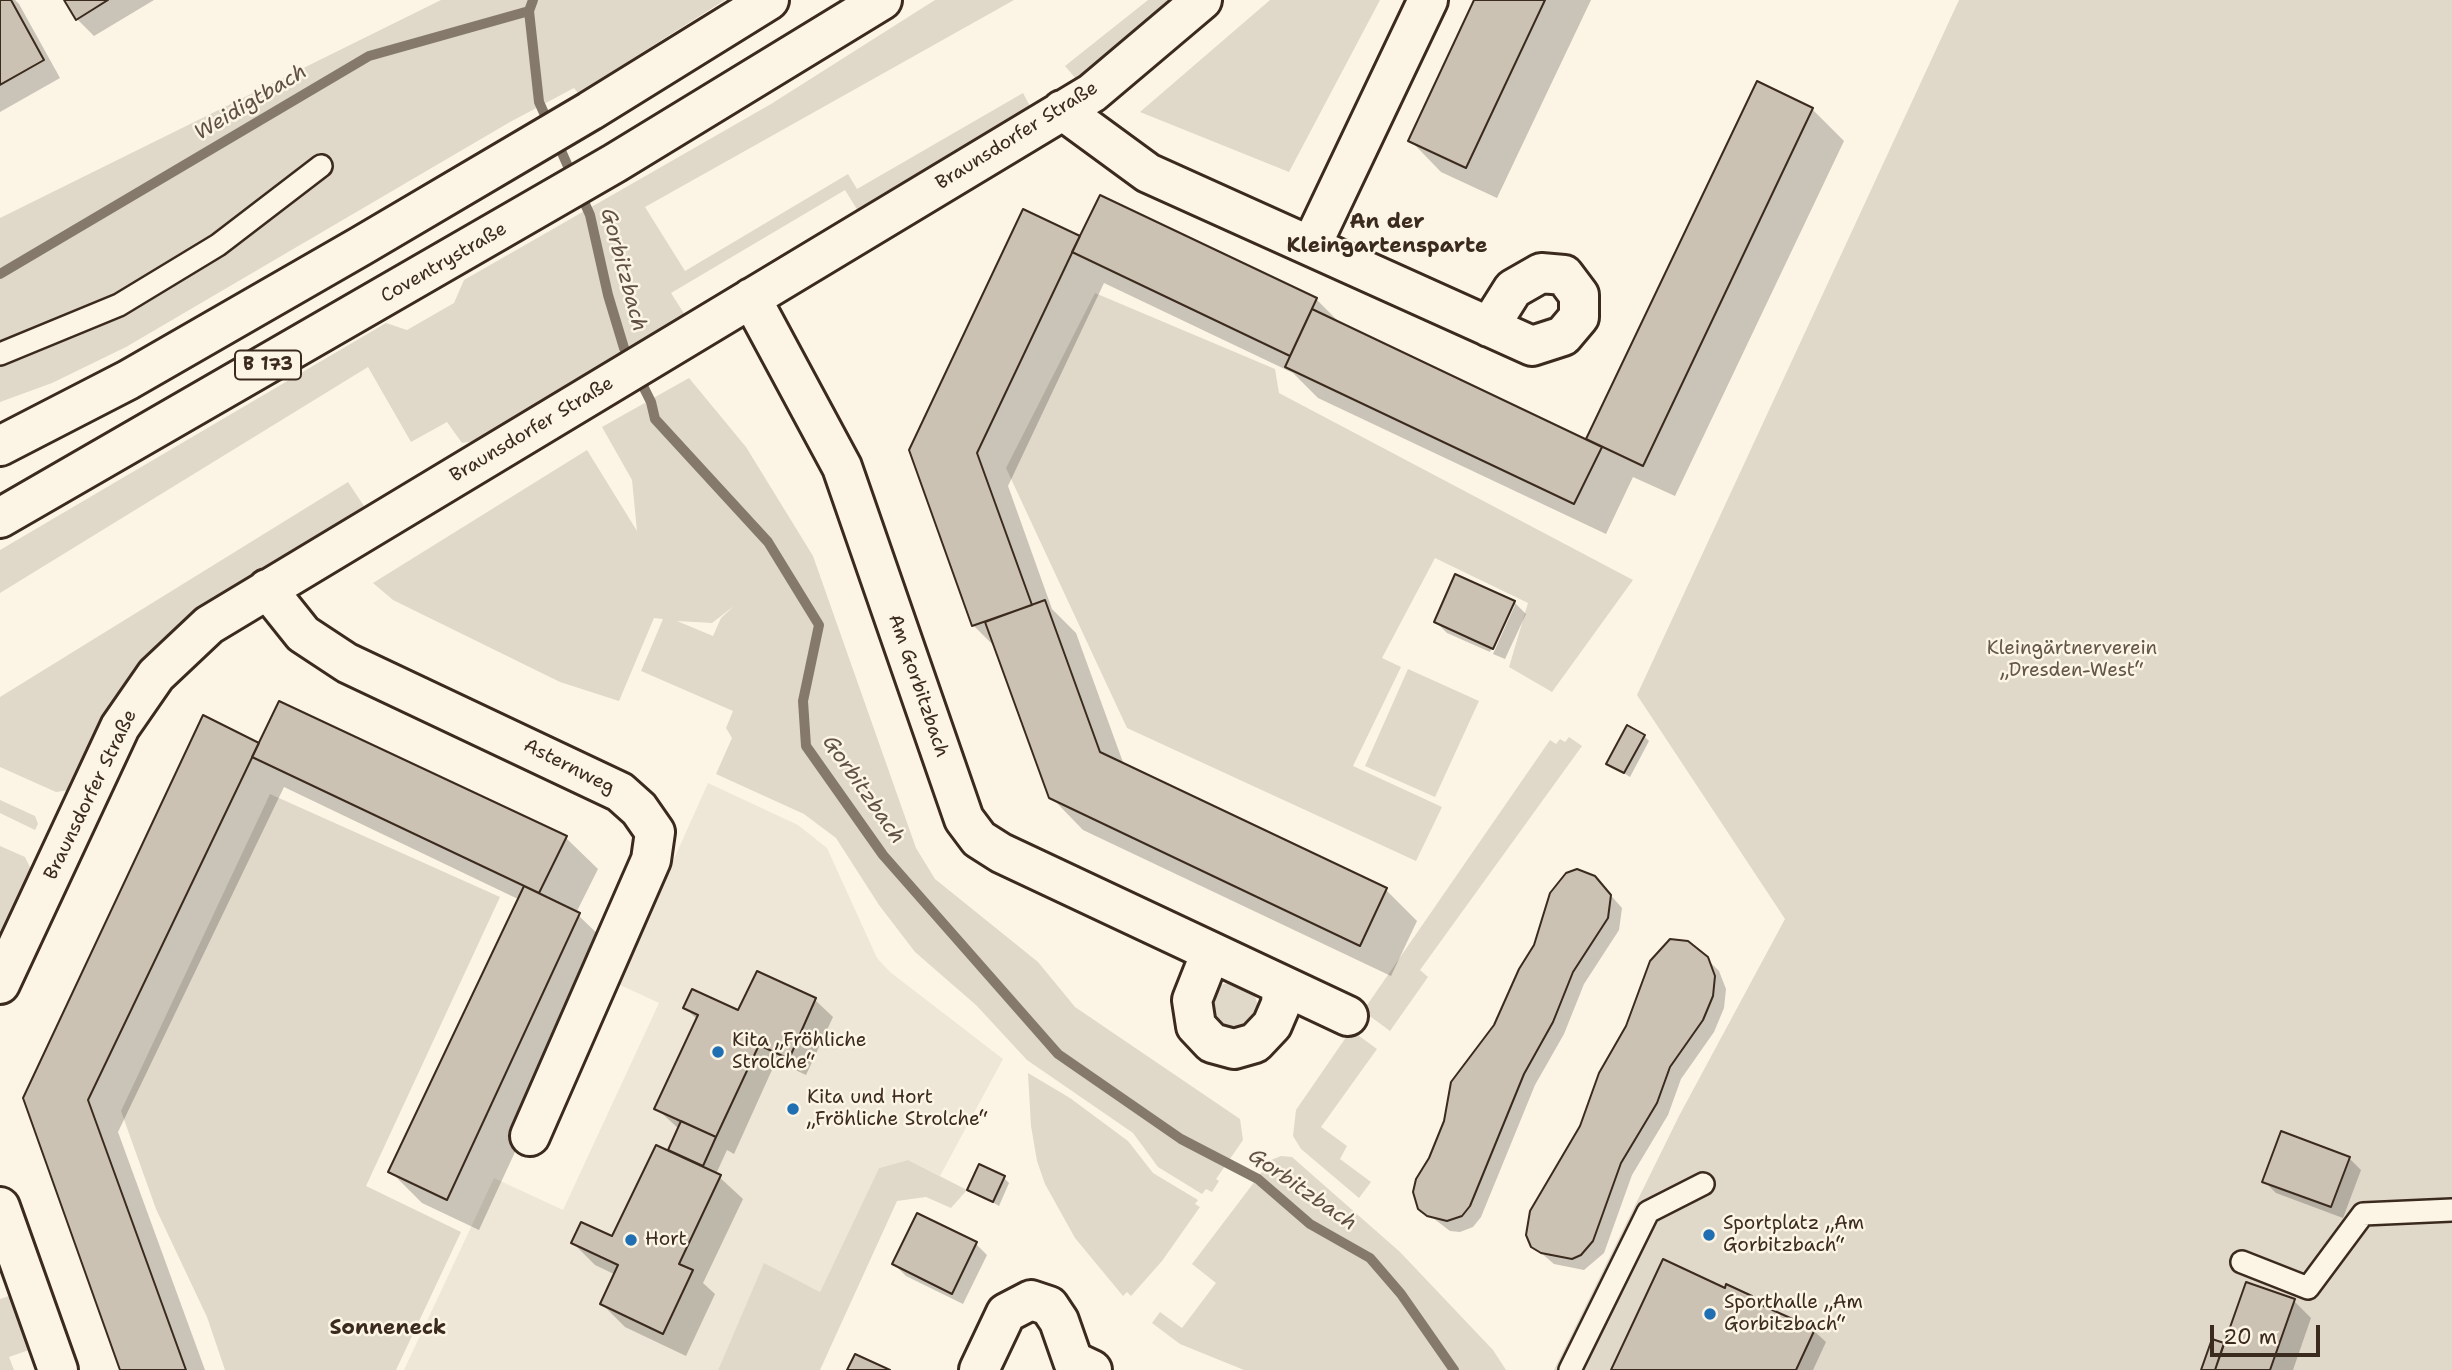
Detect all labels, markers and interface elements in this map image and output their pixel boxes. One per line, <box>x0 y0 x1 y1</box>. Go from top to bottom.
water label: Weidigtbach <box>190 60 312 146</box>
street label: Braunsdorfer Straße <box>932 77 1102 195</box>
water label: Gorbitzbach <box>594 206 652 334</box>
district label: An der Kleingartensparte <box>1286 210 1488 260</box>
street label: Coventrystraße <box>377 218 511 308</box>
road number: B 173 <box>235 351 301 380</box>
street label: Braunsdorfer Straße <box>446 372 618 488</box>
street label: Am Gorbitzbach <box>883 611 953 761</box>
park label: Kleingärtnerverein „Dresden-West“ <box>1987 638 2157 682</box>
street label: Braunsdorfer Straße <box>40 706 142 884</box>
water label: Gorbitzbach <box>816 731 910 849</box>
street label: Asternweg <box>520 734 618 800</box>
place label: Kita „Fröhliche Strolche“ <box>732 1030 867 1074</box>
marker: Kita „Fröhliche Strolche“ <box>710 1044 726 1060</box>
place label: Kita und Hort „Fröhliche Strolche“ <box>807 1087 988 1131</box>
marker: Kita und Hort „Fröhliche Strolche“ <box>785 1101 801 1117</box>
water label: Gorbitzbach <box>1243 1143 1361 1237</box>
place label: Sportplatz „Am Gorbitzbach“ <box>1723 1213 1864 1257</box>
marker: Sportplatz „Am Gorbitzbach“ <box>1701 1227 1717 1243</box>
place label: Hort <box>645 1229 687 1251</box>
marker: Hort <box>623 1232 639 1248</box>
place label: Sporthalle „Am Gorbitzbach“ <box>1724 1292 1863 1336</box>
marker: Sporthalle „Am Gorbitzbach“ <box>1702 1306 1718 1322</box>
scale bar <box>2214 1310 2324 1354</box>
district label: Sonneneck <box>329 1316 447 1342</box>
text: 20 m <box>2223 1323 2277 1351</box>

